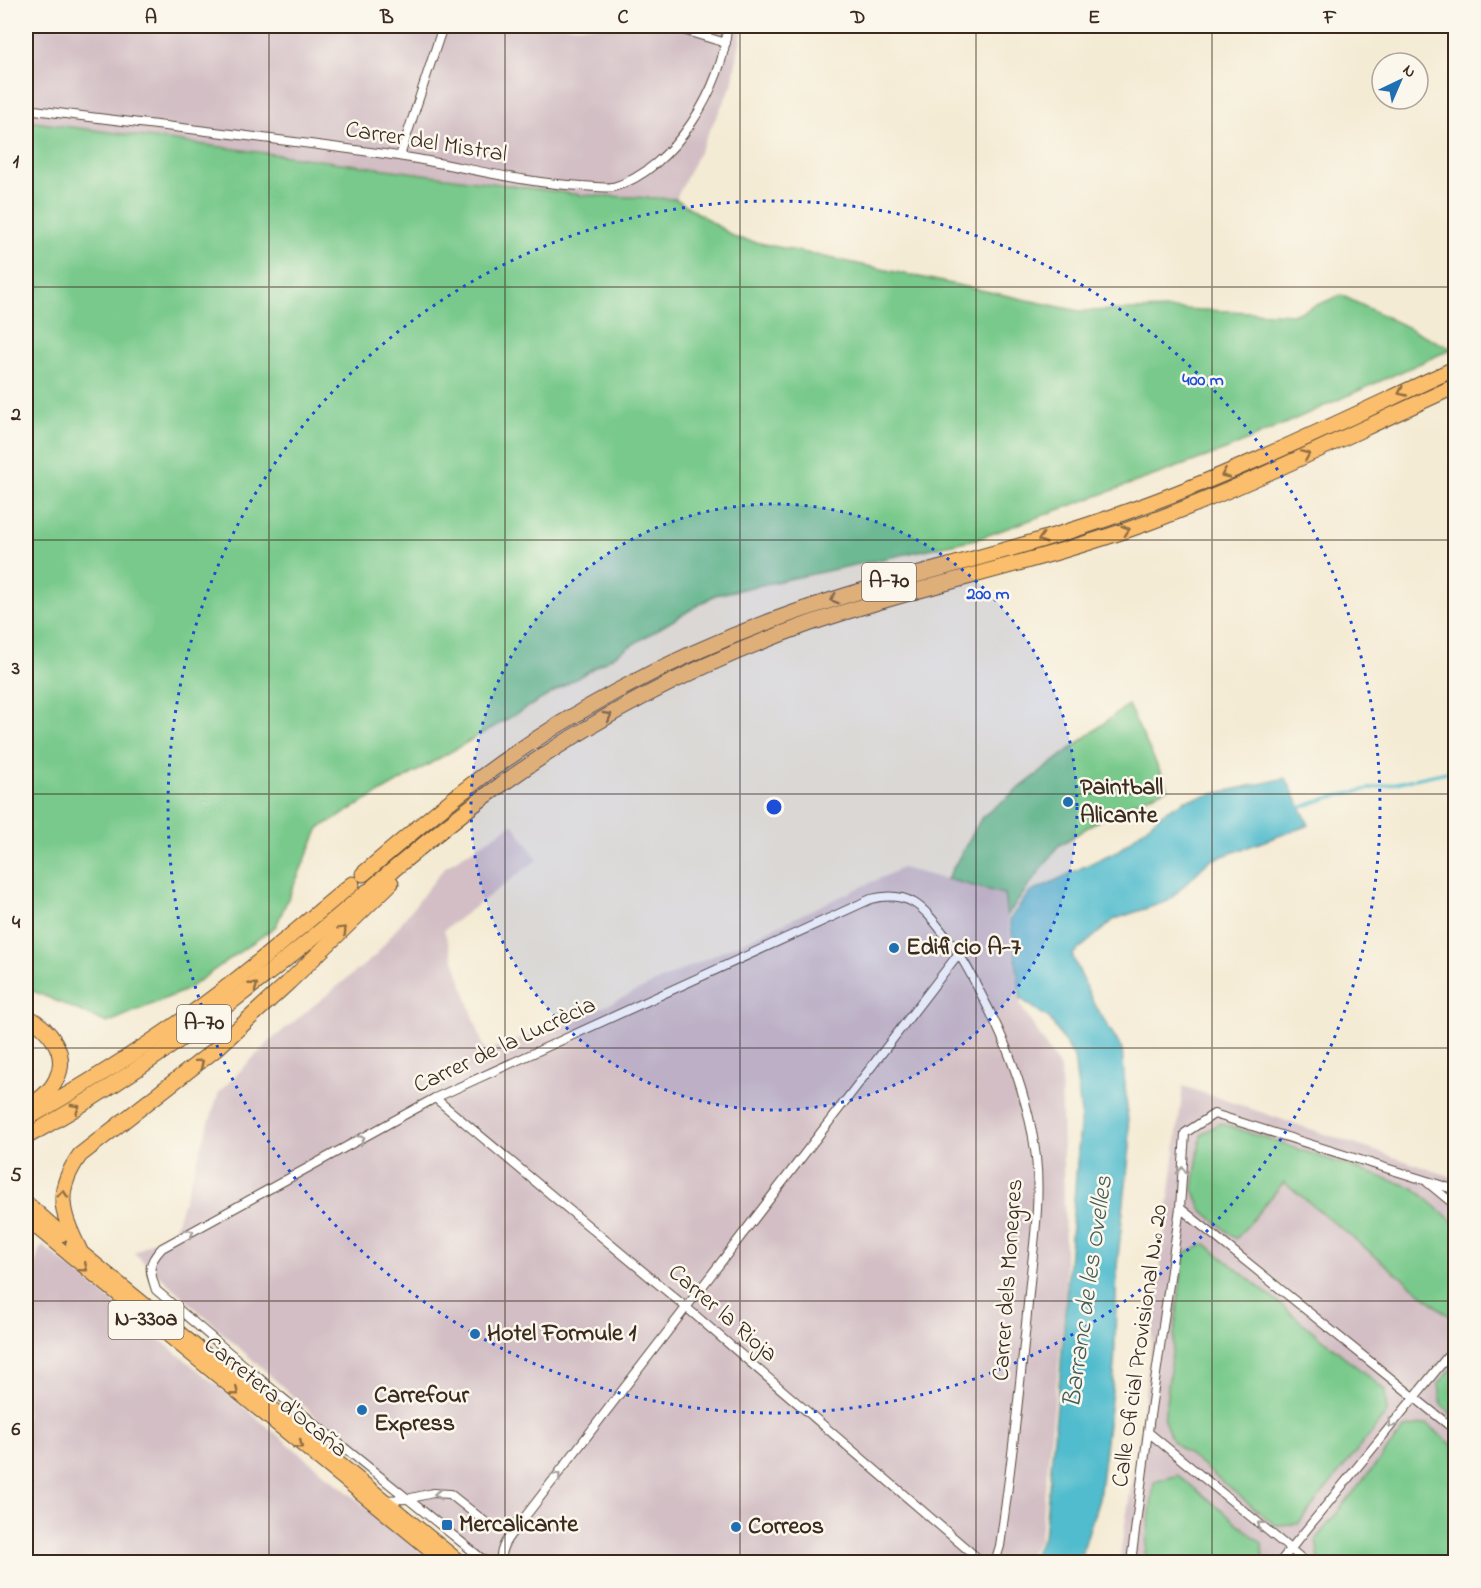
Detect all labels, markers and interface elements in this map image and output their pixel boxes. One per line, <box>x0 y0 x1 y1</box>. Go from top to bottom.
text: A <box>145 4 157 33</box>
text: B <box>379 4 394 33</box>
text: C <box>618 4 629 33</box>
text: D <box>850 4 865 33</box>
text: E <box>1088 4 1100 33</box>
text: F <box>1323 4 1337 33</box>
north arrow <box>1370 51 1430 111</box>
text: N <box>1397 59 1421 84</box>
street label: Carrer del Mistral <box>343 113 509 173</box>
text: 1 <box>13 148 20 177</box>
text: 400 m <box>1182 368 1224 394</box>
one-way arrow <box>1398 385 1409 397</box>
text: 2 <box>10 401 21 430</box>
one-way arrow <box>1300 451 1311 463</box>
one-way arrow <box>1221 467 1232 479</box>
one-way arrow <box>1120 524 1131 537</box>
one-way arrow <box>1037 532 1048 544</box>
road number: A-70 <box>862 563 916 601</box>
text: 200 m <box>966 582 1010 608</box>
one-way arrow <box>829 592 840 604</box>
text: 3 <box>11 655 20 684</box>
one-way arrow <box>602 712 612 723</box>
place label: Paintball Alicante <box>1080 771 1163 834</box>
marker: Paintball Alicante <box>1061 795 1075 809</box>
centre of rings <box>764 797 784 817</box>
text: 4 <box>12 909 21 938</box>
one-way arrow <box>335 926 346 937</box>
place label: Edificio A-7 <box>906 931 1022 966</box>
marker: Edificio A-7 <box>887 941 901 955</box>
one-way arrow <box>247 982 258 993</box>
street label: Carrer de la Lucrècia <box>408 988 602 1104</box>
road number: A-70 <box>177 1005 231 1043</box>
one-way arrow <box>193 1059 204 1070</box>
one-way arrow <box>70 1104 80 1116</box>
one-way arrow <box>354 1135 365 1146</box>
text: 5 <box>10 1162 22 1191</box>
one-way arrow <box>1176 1167 1189 1176</box>
water label: Barranc de les Ovelles <box>1054 1173 1124 1411</box>
street label: Carrer dels Monegres <box>984 1178 1034 1382</box>
one-way arrow <box>56 1189 69 1199</box>
street label: Calle Oficial Provisional N.º 20 <box>1104 1202 1178 1490</box>
one-way arrow <box>184 1229 194 1240</box>
street label: Carrer la Rioja <box>659 1256 785 1372</box>
one-way arrow <box>77 1261 88 1272</box>
road number: N-330a <box>108 1301 184 1339</box>
place label: Hotel Formule 1 <box>487 1317 637 1352</box>
marker: Hotel Formule 1 <box>468 1327 482 1341</box>
street label: Carretera d'Ocaña <box>195 1329 355 1467</box>
place label: Carrefour Express <box>374 1379 470 1442</box>
one-way arrow <box>228 1385 239 1396</box>
marker: Carrefour Express <box>355 1403 369 1417</box>
text: 6 <box>12 1416 21 1445</box>
one-way arrow <box>1389 1417 1400 1428</box>
one-way arrow <box>292 1437 303 1448</box>
one-way arrow <box>550 1472 561 1483</box>
one-way arrow <box>434 1488 443 1500</box>
place label: Mercalicante <box>459 1508 579 1543</box>
place label: Correos <box>748 1510 824 1545</box>
marker: Mercalicante <box>440 1518 454 1532</box>
marker: Correos <box>729 1520 743 1534</box>
one-way arrow <box>1257 1522 1268 1533</box>

